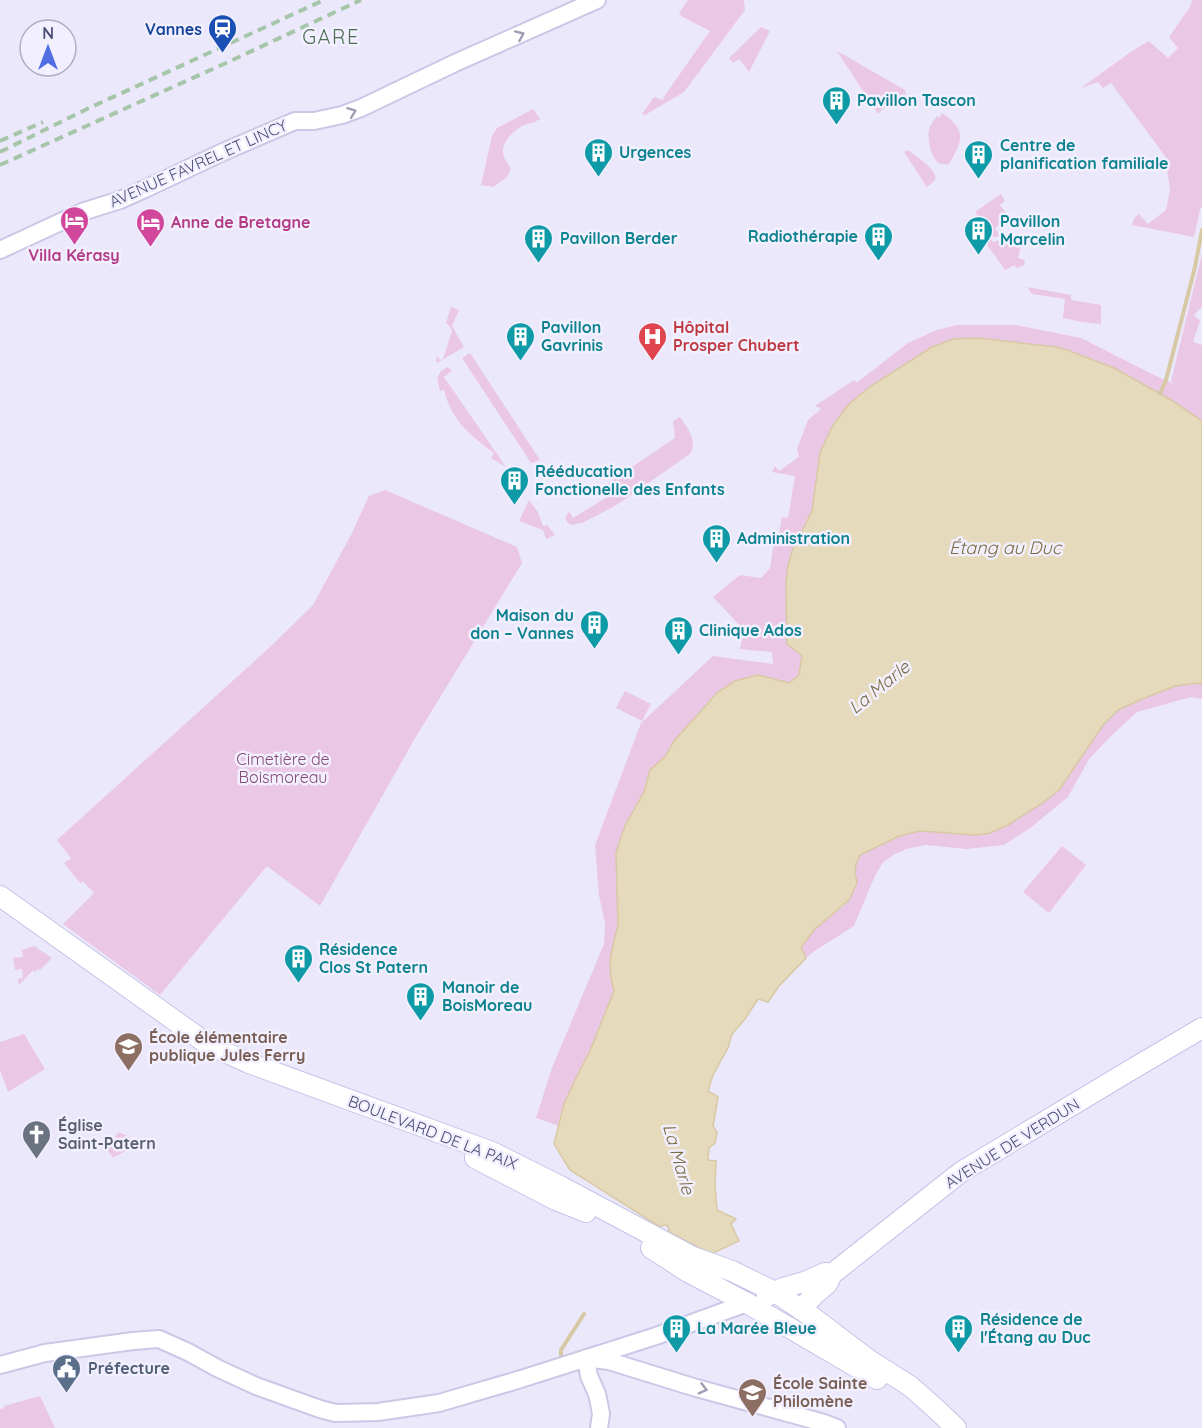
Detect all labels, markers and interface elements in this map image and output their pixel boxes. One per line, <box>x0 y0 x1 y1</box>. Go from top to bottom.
station icon: Vannes <box>207 13 239 55</box>
north arrow <box>18 18 78 78</box>
place label: Vannes <box>145 19 202 39</box>
text: N <box>42 23 54 43</box>
district label: GARE <box>302 24 360 49</box>
one-way arrow <box>513 31 524 43</box>
building icon: Pavillon Tascon <box>820 84 852 126</box>
place label: Pavillon Tascon <box>857 90 976 110</box>
one-way arrow <box>346 106 357 119</box>
street label: AVENUE FAVREL ET LINCY <box>106 115 290 211</box>
place label: Centre de planification familiale <box>1000 135 1169 173</box>
building icon: Urgences <box>582 136 614 178</box>
building icon: Centre de planification familiale <box>963 138 995 180</box>
place label: Urgences <box>619 142 692 162</box>
hotel icon: Villa Kérasy <box>58 204 90 246</box>
hotel icon: Anne de Bretagne <box>134 206 166 248</box>
place label: Pavillon Marcelin <box>1000 211 1065 249</box>
place label: Anne de Bretagne <box>171 212 310 232</box>
building icon: Pavillon Marcelin <box>963 214 995 256</box>
building icon: Radiothérapie <box>863 220 895 262</box>
building icon: Pavillon Berder <box>523 222 555 264</box>
place label: Radiothérapie <box>748 226 858 246</box>
place label: Pavillon Berder <box>560 228 678 248</box>
place label: Villa Kérasy <box>28 245 120 265</box>
place label: Pavillon Gavrinis <box>541 317 603 355</box>
place label: Hôpital Prosper Chubert <box>673 317 800 355</box>
building icon: Pavillon Gavrinis <box>504 320 536 362</box>
hospital icon: Hôpital Prosper Chubert <box>636 320 668 362</box>
place label: Rééducation Fonctionelle des Enfants <box>535 461 725 499</box>
building icon: Rééducation Fonctionelle des Enfants <box>498 464 530 506</box>
building icon: Administration <box>700 522 732 564</box>
place label: Administration <box>737 528 850 548</box>
water label: Étang au Duc <box>949 536 1063 559</box>
place label: Maison du don – Vannes <box>470 605 574 643</box>
building icon: Maison du don – Vannes <box>579 608 611 650</box>
building icon: Clinique Ados <box>662 614 694 656</box>
place label: Clinique Ados <box>699 620 802 640</box>
water label: La Marle <box>844 655 915 719</box>
park label: Cimetière de Boismoreau <box>236 749 330 787</box>
place label: Résidence Clos St Patern <box>319 939 428 977</box>
building icon: Résidence Clos St Patern <box>282 942 314 984</box>
place label: Manoir de BoisMoreau <box>442 977 532 1015</box>
building icon: Manoir de BoisMoreau <box>405 980 437 1022</box>
place label: École élémentaire publique Jules Ferry <box>149 1027 305 1065</box>
school or university icon: École élémentaire publique Jules Ferry <box>112 1030 144 1072</box>
street label: BOULEVARD DE LA PAIX <box>345 1090 521 1174</box>
street label: AVENUE DE VERDUN <box>941 1093 1083 1193</box>
place label: Église Saint-Patern <box>58 1115 156 1153</box>
church icon: Église Saint-Patern <box>21 1118 53 1160</box>
water label: La Marle <box>658 1121 700 1198</box>
place label: Résidence de l'Étang au Duc <box>980 1309 1091 1347</box>
building icon: La Marée Bleue <box>660 1312 692 1354</box>
building icon: Résidence de l'Étang au Duc <box>943 1312 975 1354</box>
place label: La Marée Bleue <box>697 1318 817 1338</box>
public building icon: Préfecture <box>51 1352 83 1394</box>
place label: Préfecture <box>88 1358 170 1378</box>
place label: École Sainte Philomène <box>773 1373 867 1411</box>
school or university icon: École Sainte Philomène <box>736 1376 768 1418</box>
one-way arrow <box>698 1382 708 1395</box>

